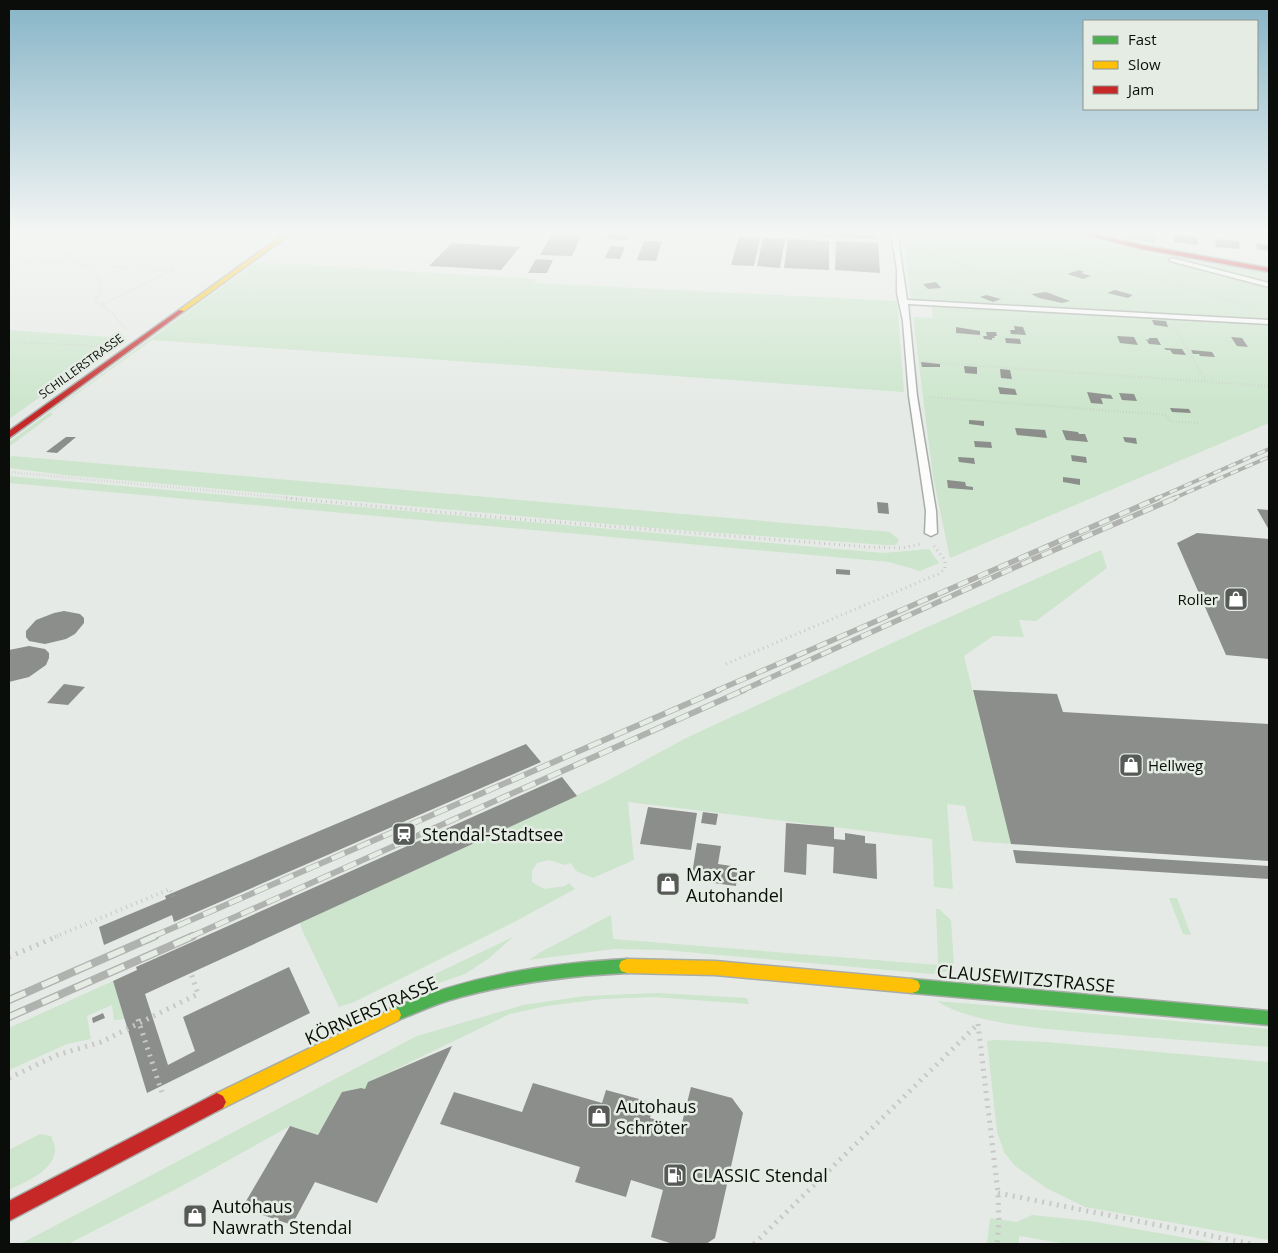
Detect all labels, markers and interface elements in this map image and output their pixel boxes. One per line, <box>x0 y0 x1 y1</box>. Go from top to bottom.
legend <box>1083 20 1258 110</box>
text: Fast <box>1128 29 1157 49</box>
text: Slow <box>1128 54 1161 74</box>
text: Jam <box>1126 79 1154 99</box>
street label: SCHILLERSTRASSE <box>35 329 127 403</box>
shop icon: Roller <box>1223 586 1249 612</box>
place label: Roller <box>1178 589 1218 609</box>
shop icon: Hellweg <box>1118 752 1144 778</box>
place label: Hellweg <box>1148 755 1203 775</box>
station icon: Stendal-Stadtsee <box>391 821 417 847</box>
place label: Stendal-Stadtsee <box>422 822 563 846</box>
place label: Max Car Autohandel <box>686 862 783 907</box>
shop icon: Max Car Autohandel <box>655 871 681 897</box>
street label: CLAUSEWITZSTRASSE <box>936 958 1116 998</box>
street label: KÖRNERSTRASSE <box>301 970 441 1050</box>
place label: Autohaus Schröter <box>616 1094 696 1139</box>
shop icon: Autohaus Schröter <box>586 1103 612 1129</box>
fuel station icon: CLASSIC Stendal <box>662 1162 688 1188</box>
place label: CLASSIC Stendal <box>692 1163 828 1187</box>
place label: Autohaus Nawrath Stendal <box>212 1194 352 1239</box>
shop icon: Autohaus Nawrath Stendal <box>182 1203 208 1229</box>

